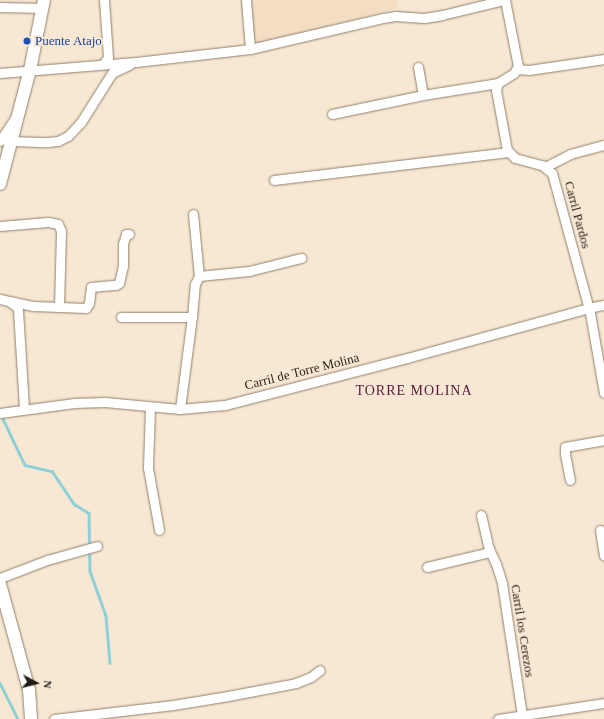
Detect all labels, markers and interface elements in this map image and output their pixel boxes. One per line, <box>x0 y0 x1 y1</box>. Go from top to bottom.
place label: Puente Atajo <box>35 33 103 49</box>
marker: Puente Atajo <box>22 36 32 46</box>
street label: Carril Pardos <box>561 180 593 250</box>
street label: Carril de Torre Molina <box>243 350 361 394</box>
district label: TORRE MOLINA <box>355 383 473 399</box>
street label: Carril los Cerezos <box>507 583 537 679</box>
north arrow <box>16 663 56 703</box>
text: N <box>41 680 54 689</box>

